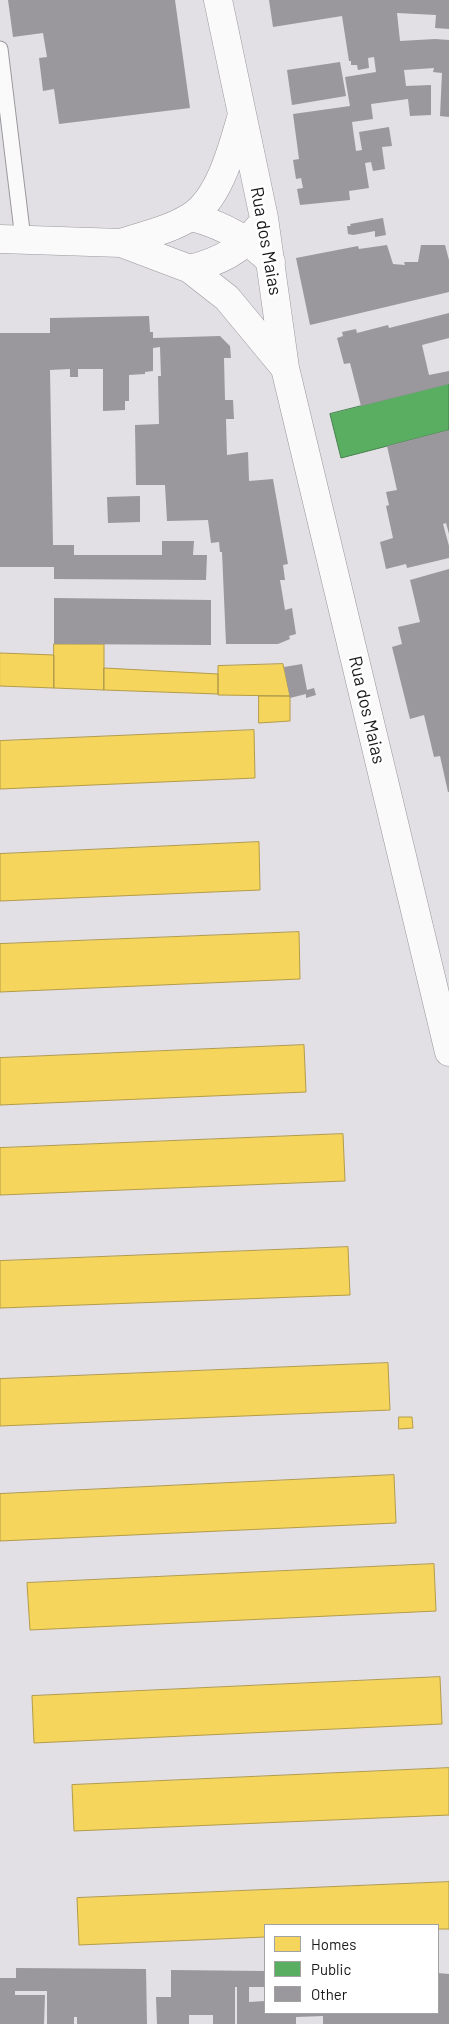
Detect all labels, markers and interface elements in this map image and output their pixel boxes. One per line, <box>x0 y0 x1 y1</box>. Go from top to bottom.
street label: Rua dos Maias <box>246 185 286 297</box>
street label: Rua dos Maias <box>344 654 390 766</box>
legend <box>264 1924 439 2014</box>
text: Homes <box>311 1935 356 1953</box>
text: Public <box>311 1960 351 1978</box>
text: Other <box>311 1985 347 2003</box>

